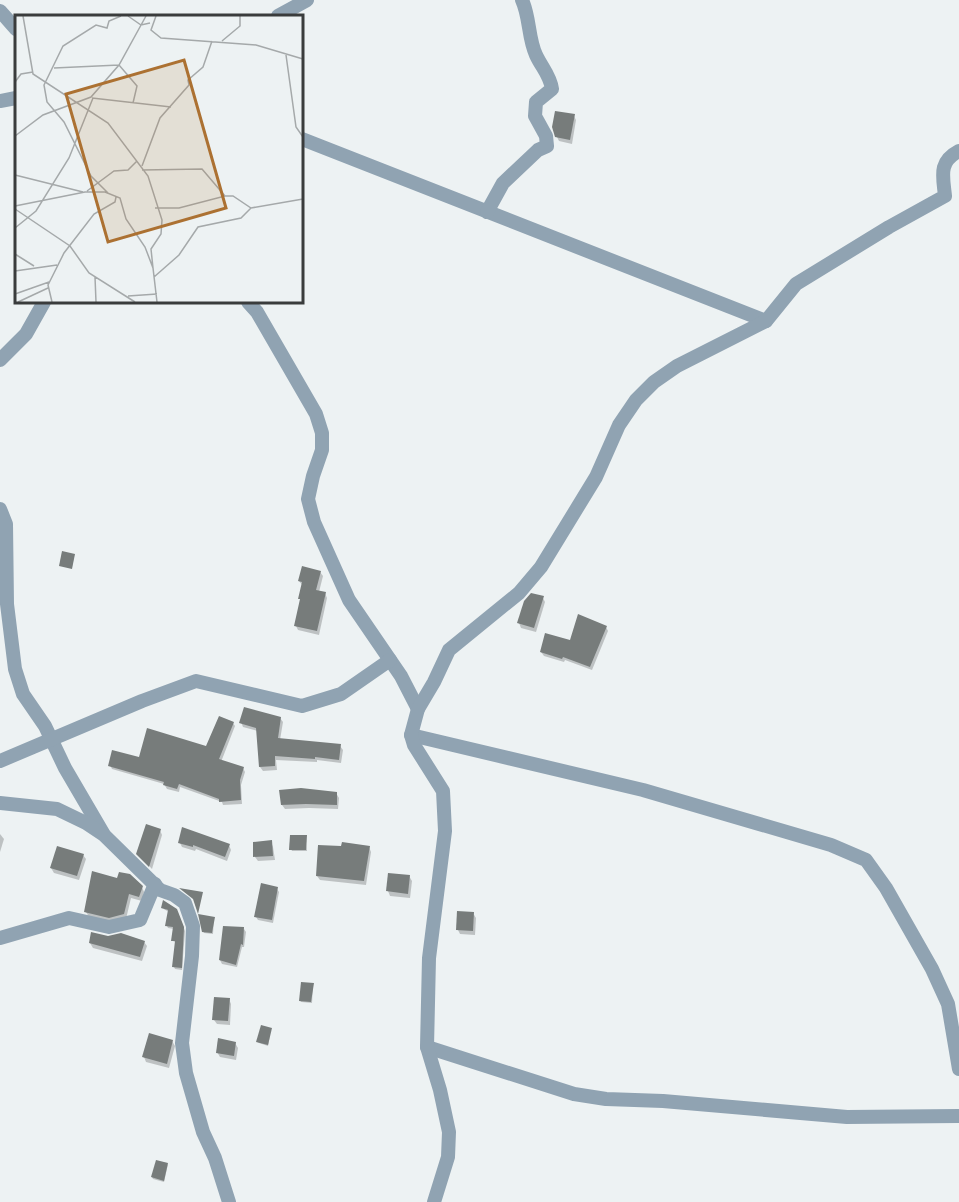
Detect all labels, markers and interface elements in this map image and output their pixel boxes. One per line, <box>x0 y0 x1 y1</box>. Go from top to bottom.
inset map <box>15 15 303 303</box>

